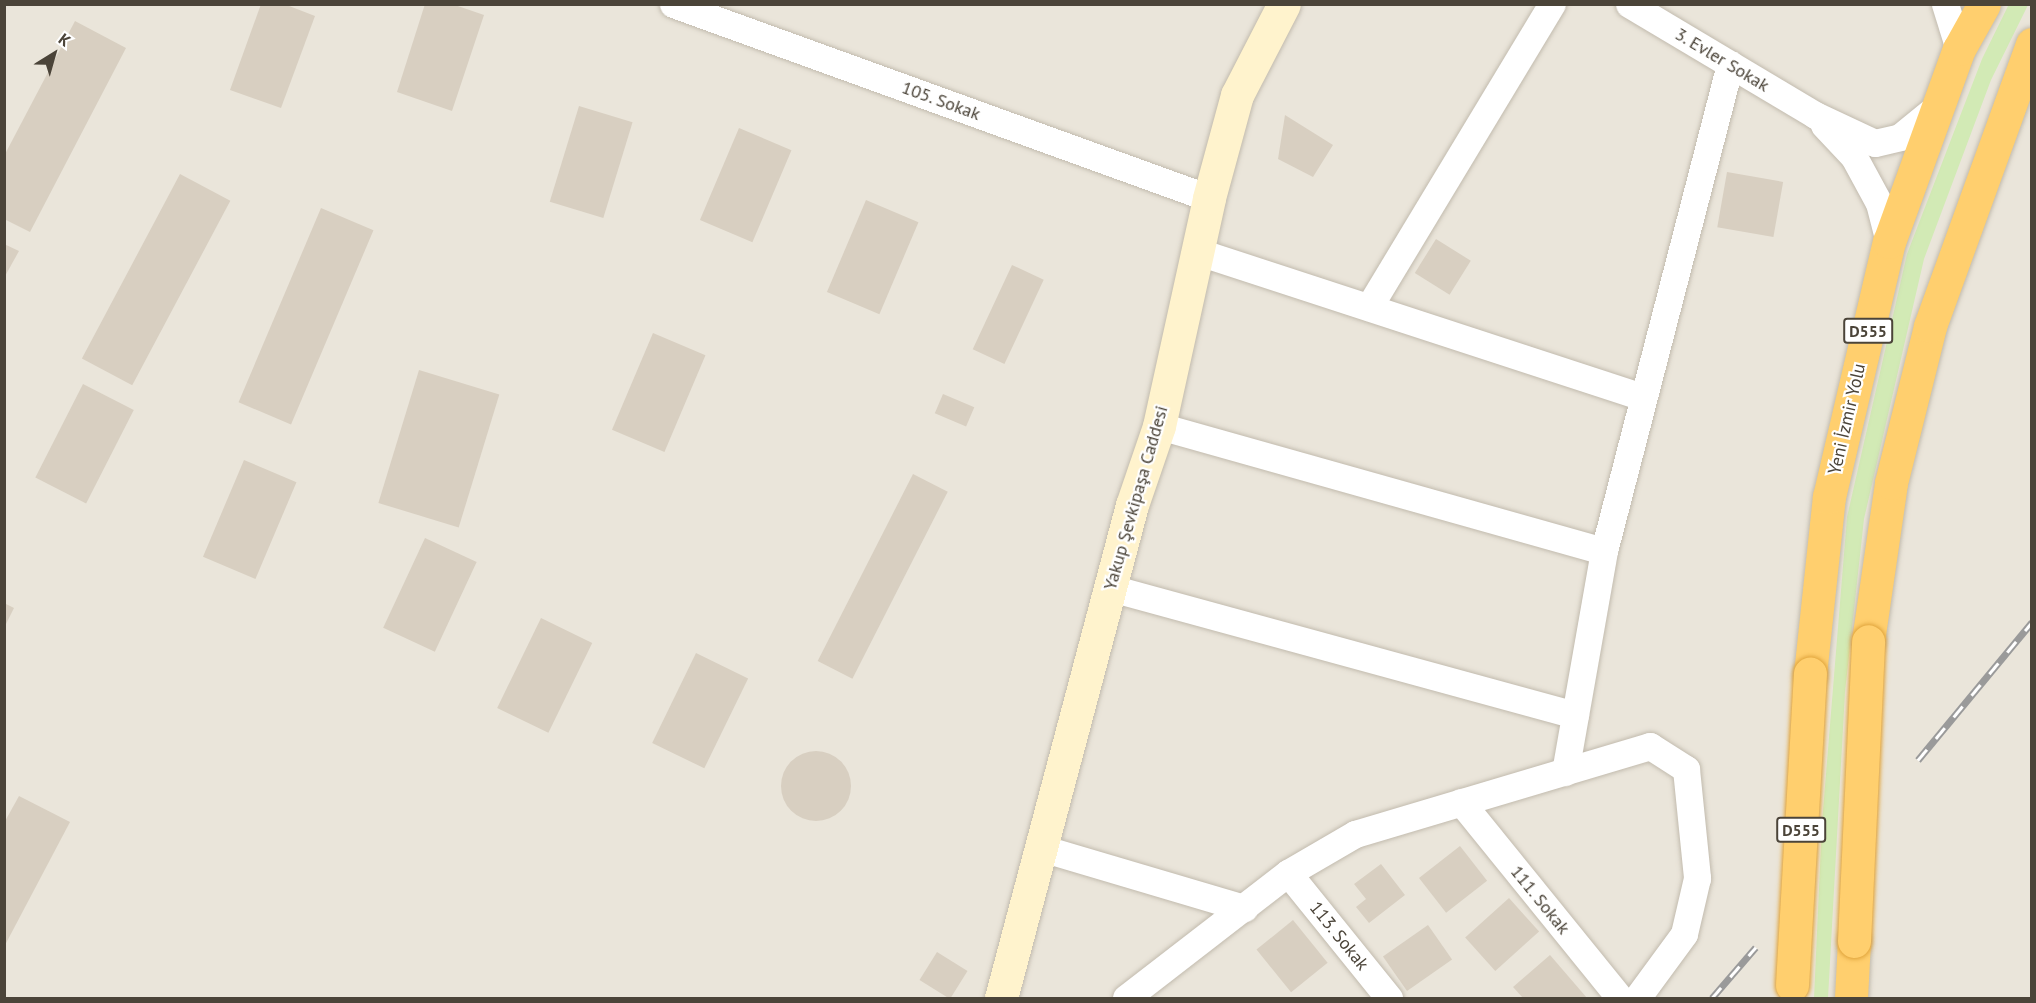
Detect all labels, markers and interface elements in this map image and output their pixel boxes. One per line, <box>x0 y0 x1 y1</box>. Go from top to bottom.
street label: 3. Evler Sokak <box>1670 23 1774 97</box>
north arrow <box>24 24 84 84</box>
text: K <box>55 29 75 51</box>
street label: 105. Sokak <box>898 77 984 125</box>
road number: D555 <box>1842 318 1894 344</box>
street label: Yeni İzmir Yolu <box>1824 361 1870 477</box>
street label: Yakup Şevkipaşa Caddesi <box>1099 403 1173 593</box>
road number: D555 <box>1776 817 1826 843</box>
street label: 111. Sokak <box>1505 861 1575 939</box>
street label: 113. Sokak <box>1304 897 1374 975</box>

